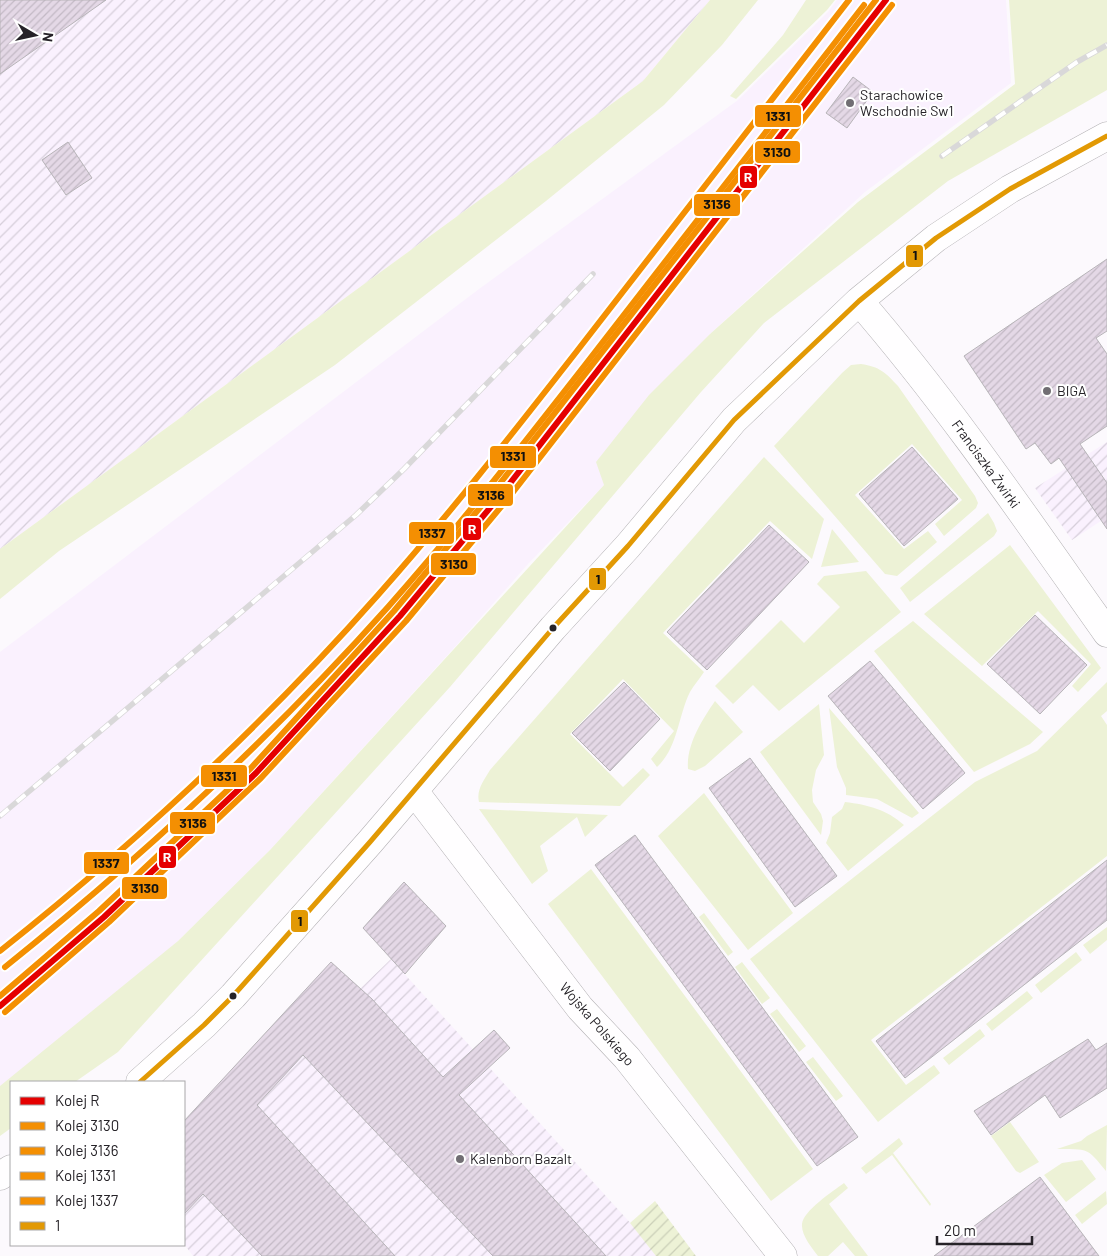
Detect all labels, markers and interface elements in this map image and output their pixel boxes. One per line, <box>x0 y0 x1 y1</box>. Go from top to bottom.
north arrow <box>10 10 60 60</box>
text: N <box>39 31 57 43</box>
place label: Starachowice Wschodnie Sw1 <box>860 86 953 119</box>
marker: Starachowice Wschodnie Sw1 <box>844 97 856 109</box>
line badge: 1331 <box>754 104 802 128</box>
text: 1331 <box>766 107 791 124</box>
line badge: 3130 <box>754 140 801 164</box>
text: 3130 <box>763 143 791 160</box>
line badge: R <box>739 165 758 189</box>
text: R <box>744 168 753 185</box>
line badge: 3136 <box>693 193 741 217</box>
text: 3136 <box>703 195 731 212</box>
line badge: 1 <box>905 244 924 268</box>
text: 1 <box>913 246 918 263</box>
place label: BIGA <box>1057 382 1087 399</box>
marker: BIGA <box>1041 385 1053 397</box>
street label: Franciszka Żwirki <box>949 416 1024 511</box>
line badge: 1331 <box>489 445 537 469</box>
text: 1331 <box>501 447 526 464</box>
line badge: 3136 <box>467 483 514 507</box>
text: 3136 <box>477 486 505 503</box>
line badge: R <box>462 517 482 541</box>
text: R <box>468 520 477 537</box>
line badge: 1337 <box>408 521 455 545</box>
text: 1337 <box>418 524 446 541</box>
line badge: 3130 <box>430 552 477 576</box>
text: 3130 <box>440 555 468 572</box>
line badge: 1 <box>588 567 607 591</box>
text: 1 <box>596 570 601 587</box>
unlabelled marker <box>548 623 558 633</box>
line badge: 1331 <box>200 764 248 788</box>
text: 1331 <box>212 767 237 784</box>
line badge: 3136 <box>169 811 216 835</box>
text: 3136 <box>179 814 207 831</box>
line badge: R <box>158 845 177 869</box>
text: R <box>163 848 172 865</box>
line badge: 1337 <box>83 851 130 875</box>
text: 1337 <box>92 854 120 871</box>
line badge: 3130 <box>121 876 168 900</box>
text: 3130 <box>131 879 159 896</box>
line badge: 1 <box>290 909 309 933</box>
text: 1 <box>298 912 303 929</box>
street label: Wojska Polskiego <box>557 978 638 1069</box>
unlabelled marker <box>228 991 238 1001</box>
legend <box>10 1081 185 1246</box>
text: Kolej R <box>55 1091 99 1109</box>
text: Kolej 3130 <box>55 1116 119 1134</box>
text: Kolej 3136 <box>55 1141 119 1159</box>
place label: Kalenborn Bazalt <box>470 1150 572 1167</box>
marker: Kalenborn Bazalt <box>454 1153 466 1165</box>
text: Kolej 1331 <box>55 1166 116 1184</box>
text: Kolej 1337 <box>55 1191 118 1209</box>
scale bar <box>937 1214 1032 1246</box>
text: 1 <box>55 1216 60 1234</box>
text: 20 m <box>944 1221 976 1239</box>

